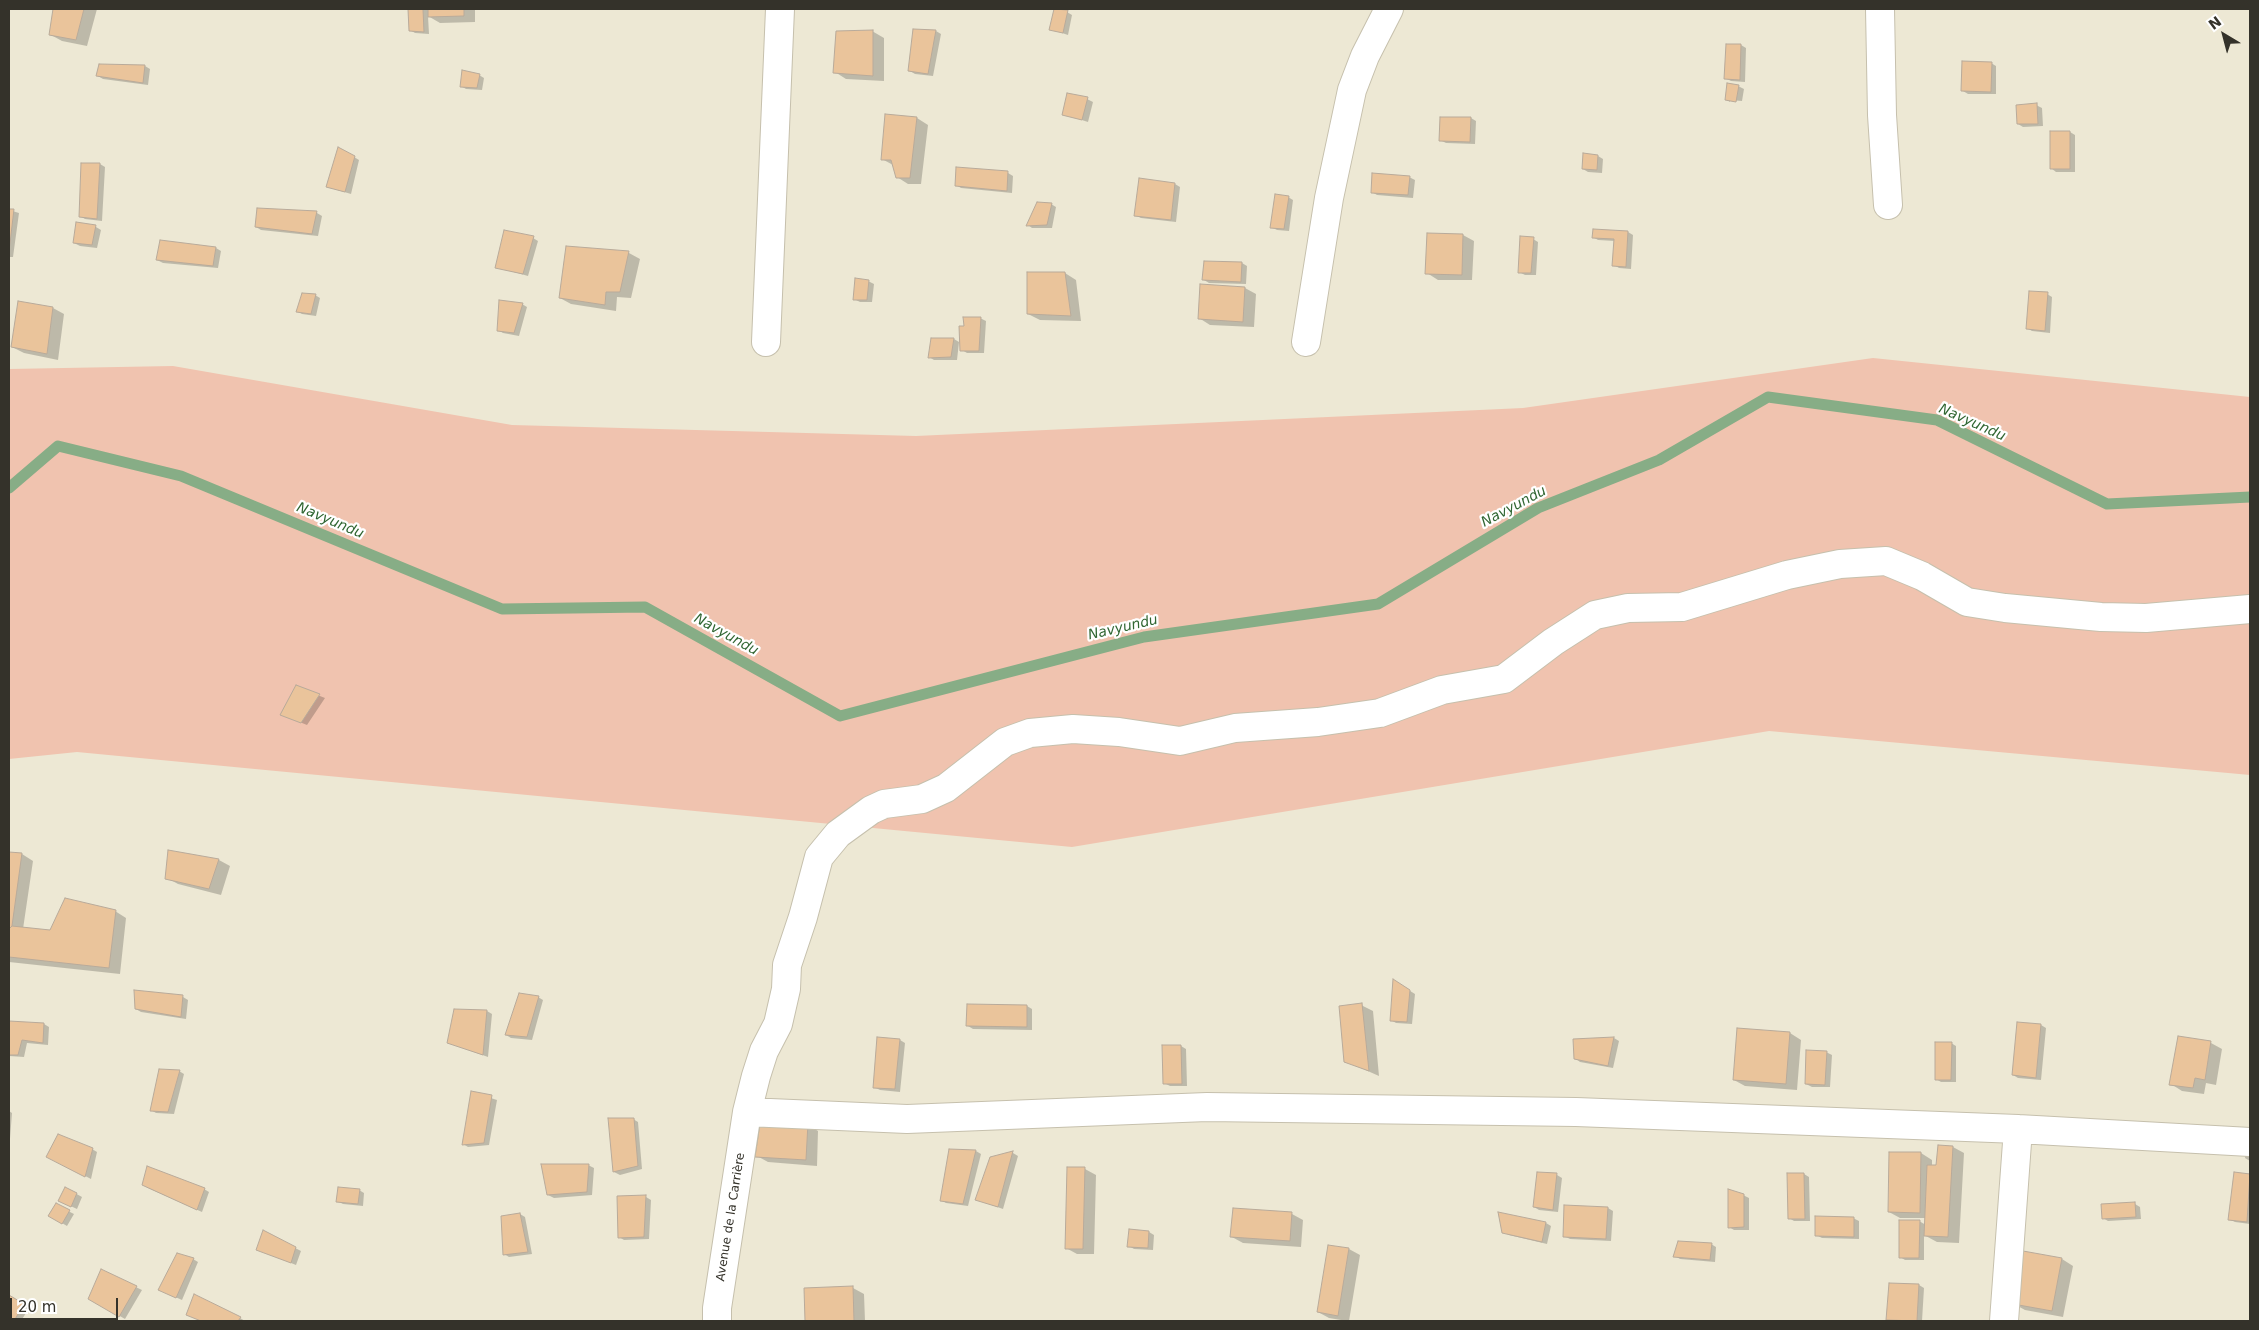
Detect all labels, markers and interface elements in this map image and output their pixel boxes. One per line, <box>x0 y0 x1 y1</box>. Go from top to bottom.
north arrow <box>2199 10 2249 60</box>
text: N <box>2205 13 2224 33</box>
water label: Navyundu <box>1936 401 2008 445</box>
water label: Navyundu <box>1479 483 1549 531</box>
water label: Navyundu <box>294 499 366 543</box>
water label: Navyundu <box>691 610 761 660</box>
water label: Navyundu <box>1086 612 1160 644</box>
street label: Avenue de la Carrière <box>714 1152 748 1282</box>
scale bar <box>12 1288 120 1320</box>
text: 20 m <box>18 1298 56 1316</box>

